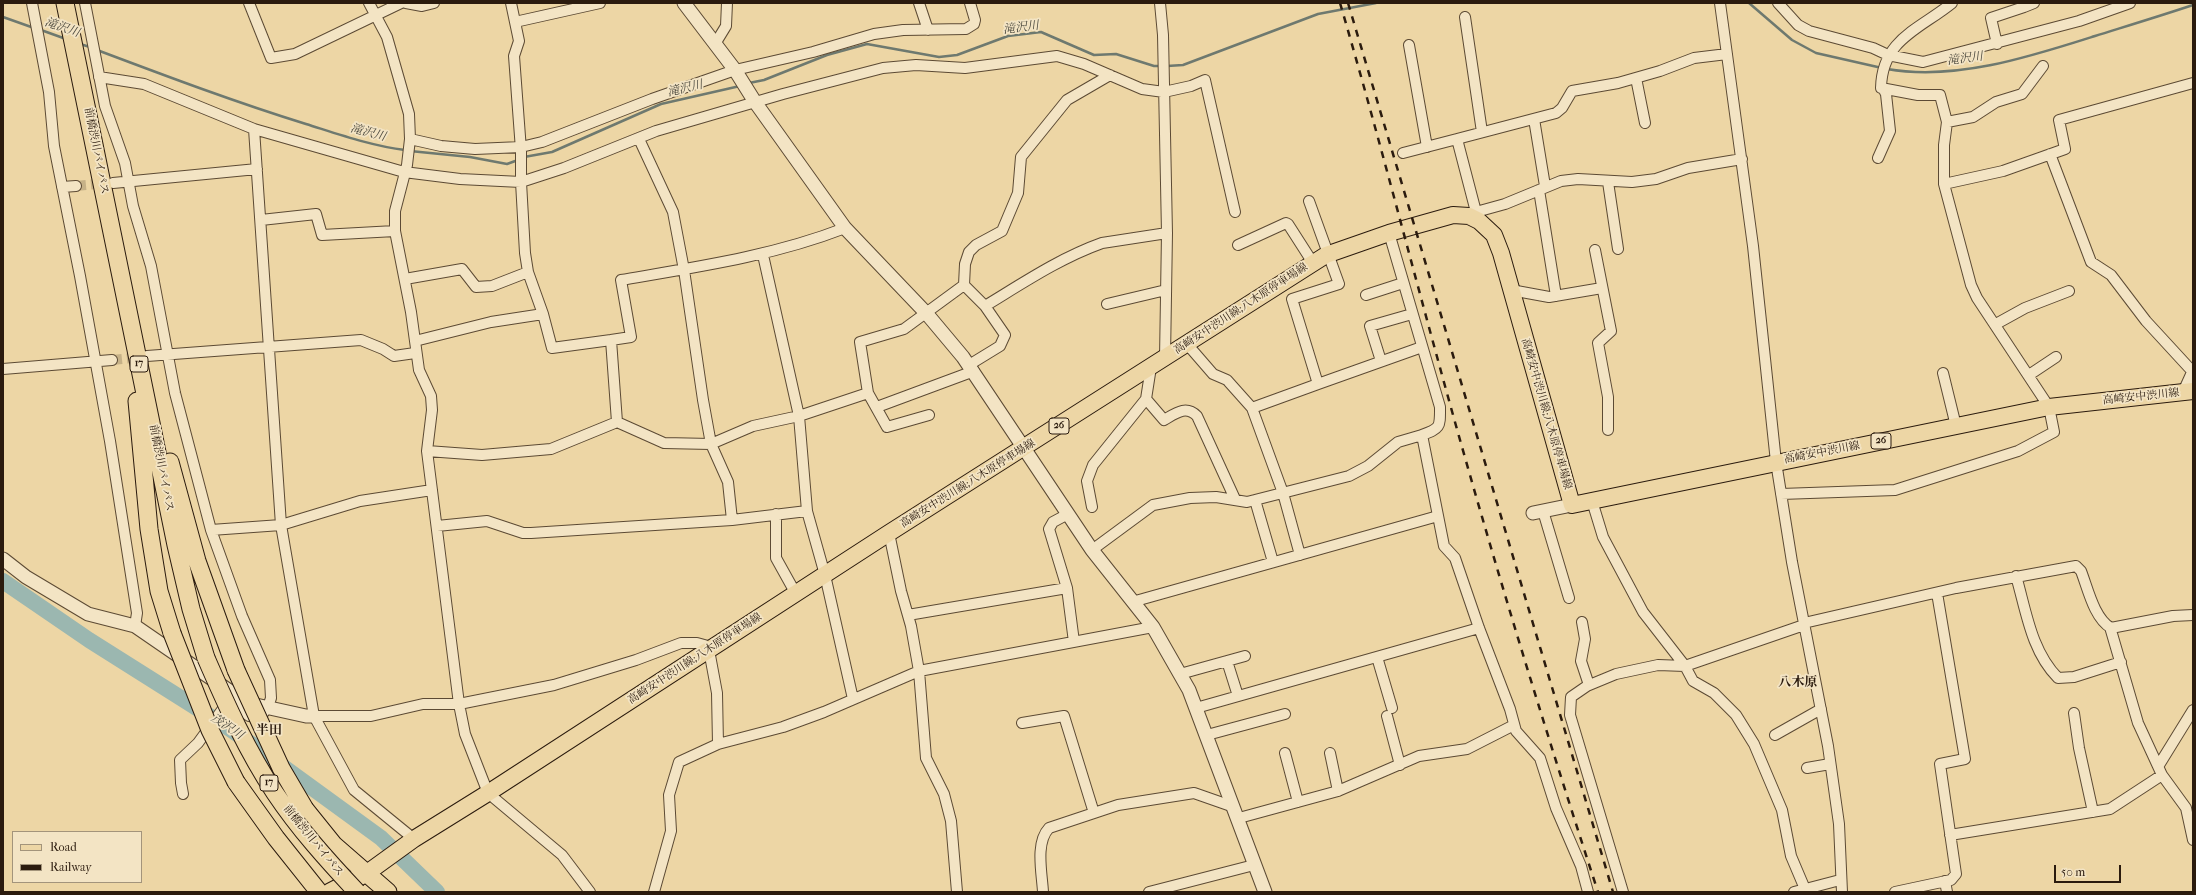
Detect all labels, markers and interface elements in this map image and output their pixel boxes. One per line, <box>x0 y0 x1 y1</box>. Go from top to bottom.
water label: 滝沢川 <box>43 15 81 41</box>
water label: 滝沢川 <box>1002 19 1040 37</box>
water label: 滝沢川 <box>1946 50 1984 68</box>
water label: 滝沢川 <box>666 78 704 100</box>
street label: 前橋渋川バイパス <box>81 107 111 195</box>
water label: 滝沢川 <box>349 121 387 145</box>
street label: 高崎安中渋川線;八木原停車場線 <box>1172 261 1310 357</box>
street label: 高崎安中渋川線;八木原停車場線 <box>1518 337 1574 491</box>
road number: 17 <box>130 356 148 372</box>
street label: 高崎安中渋川線 <box>2102 386 2180 408</box>
road number: 26 <box>1049 418 1069 434</box>
street label: 前橋渋川バイパス <box>146 424 176 512</box>
road number: 26 <box>1871 433 1891 449</box>
street label: 高崎安中渋川線;八木原停車場線 <box>898 437 1038 531</box>
street label: 高崎安中渋川線 <box>1783 439 1861 467</box>
street label: 高崎安中渋川線;八木原停車場線 <box>626 611 764 707</box>
district label: 八木原 <box>1779 675 1817 691</box>
water label: 茂沢川 <box>208 711 246 743</box>
district label: 半田 <box>256 723 282 739</box>
road number: 17 <box>260 775 278 791</box>
street label: 前橋渋川バイパス <box>280 803 346 879</box>
legend <box>12 831 142 883</box>
text: Road <box>50 840 77 854</box>
scale bar <box>2056 857 2123 883</box>
text: Railway <box>50 860 92 874</box>
text: 50 m <box>2061 865 2085 879</box>

